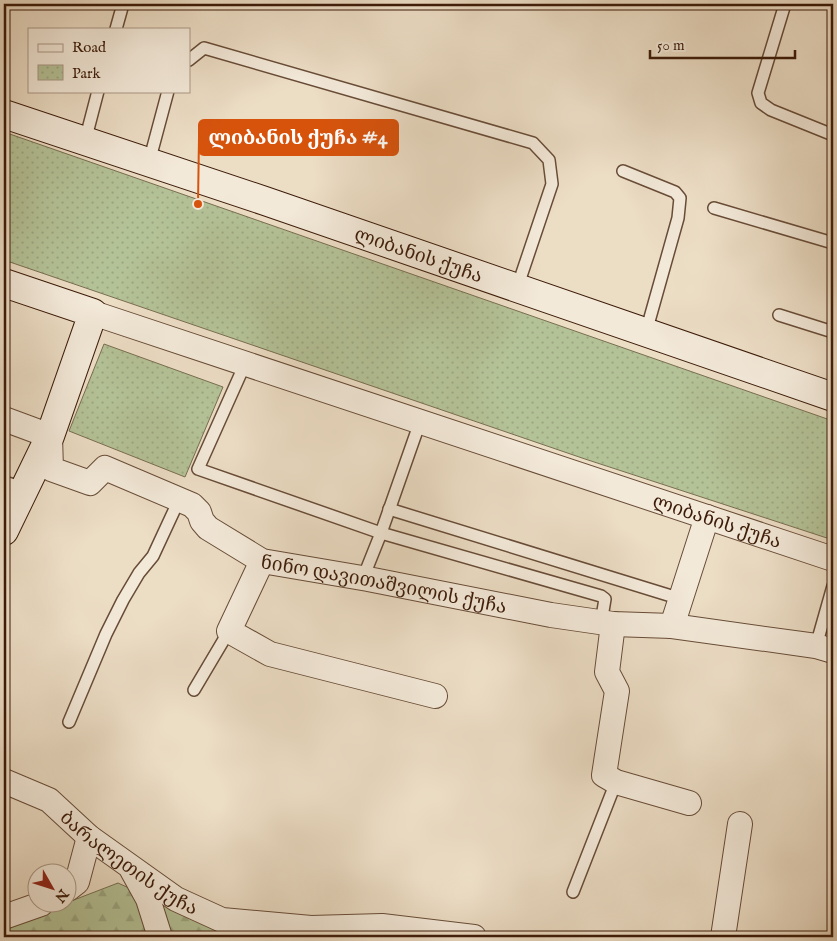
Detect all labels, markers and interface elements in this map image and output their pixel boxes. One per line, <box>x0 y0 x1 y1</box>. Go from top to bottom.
legend <box>28 28 190 92</box>
scale bar <box>650 28 794 60</box>
text: 50 m <box>657 36 685 55</box>
text: Road <box>72 38 107 57</box>
text: Park <box>72 64 102 83</box>
callout: ლიბანის ქუჩა #4 <box>199 120 398 155</box>
text: ლიბანის ქუჩა #4 <box>208 126 389 151</box>
street label: ლიბანის ქუჩა <box>351 223 486 289</box>
street label: ლიბანის ქუჩა <box>649 490 784 555</box>
street label: ნინო დავითაშვილის ქუჩა <box>259 551 508 620</box>
street label: ბარალეთის ქუჩა <box>54 806 201 921</box>
north arrow <box>28 864 78 914</box>
text: N <box>51 884 73 906</box>

